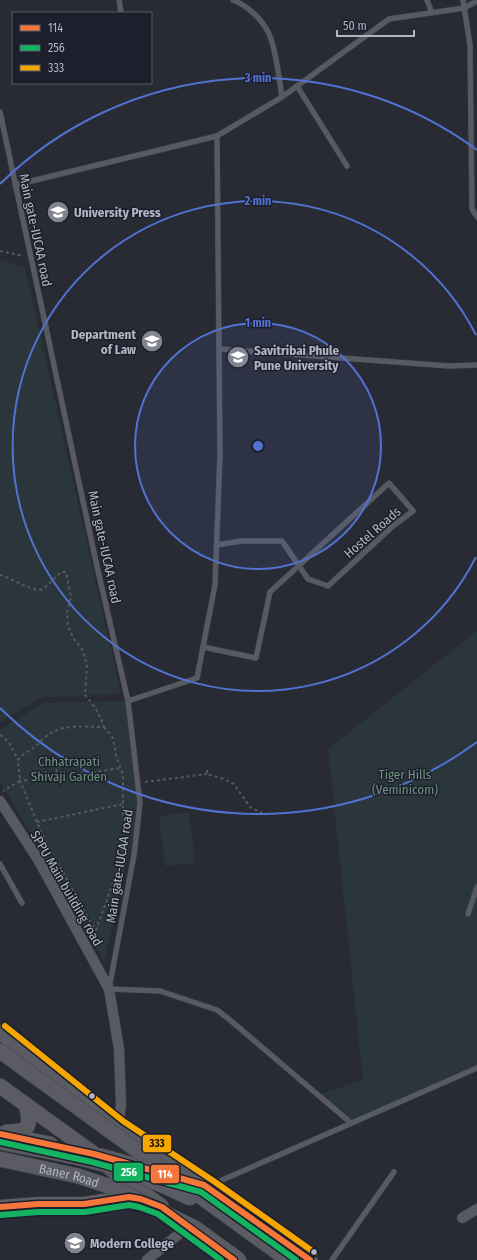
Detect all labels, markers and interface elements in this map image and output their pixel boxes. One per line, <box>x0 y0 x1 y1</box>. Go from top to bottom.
legend <box>12 12 152 84</box>
scale bar <box>337 12 414 38</box>
text: 50 m <box>343 19 367 33</box>
text: 114 <box>48 21 63 35</box>
text: 256 <box>48 41 65 55</box>
text: 333 <box>48 61 64 75</box>
text: 3 min <box>244 71 271 85</box>
street label: Main gate-IUCAA road <box>16 172 55 288</box>
text: 2 min <box>244 194 271 208</box>
school or university icon: University Press <box>45 199 71 225</box>
place label: University Press <box>74 205 161 220</box>
text: 1 min <box>245 316 271 330</box>
place label: Department of Law <box>71 327 136 357</box>
school or university icon: Department of Law <box>139 328 165 354</box>
place label: Savitribai Phule Pune University <box>254 343 340 373</box>
school or university icon: Savitribai Phule Pune University <box>225 344 251 370</box>
centre of rings <box>251 439 265 453</box>
street label: Main gate-IUCAA road <box>85 489 124 605</box>
street label: Hostel Roads <box>341 504 404 561</box>
park label: Chhatrapati Shivaji Garden <box>31 754 107 784</box>
park label: Tiger Hills (Veminicom) <box>372 767 438 797</box>
street label: Main gate-IUCAA road <box>103 808 136 924</box>
street label: SPPU Main building road <box>27 828 106 948</box>
unlabelled marker <box>87 1091 97 1101</box>
line badge: 333 <box>142 1134 172 1153</box>
text: 333 <box>148 1137 165 1150</box>
street label: Baner Road <box>38 1161 101 1191</box>
line badge: 256 <box>113 1162 144 1182</box>
line badge: 114 <box>150 1164 180 1184</box>
text: 256 <box>120 1166 137 1179</box>
text: 114 <box>158 1168 173 1181</box>
school or university icon: Modern College <box>62 1230 88 1256</box>
place label: Modern College <box>90 1236 175 1251</box>
unlabelled marker <box>309 1247 319 1257</box>

